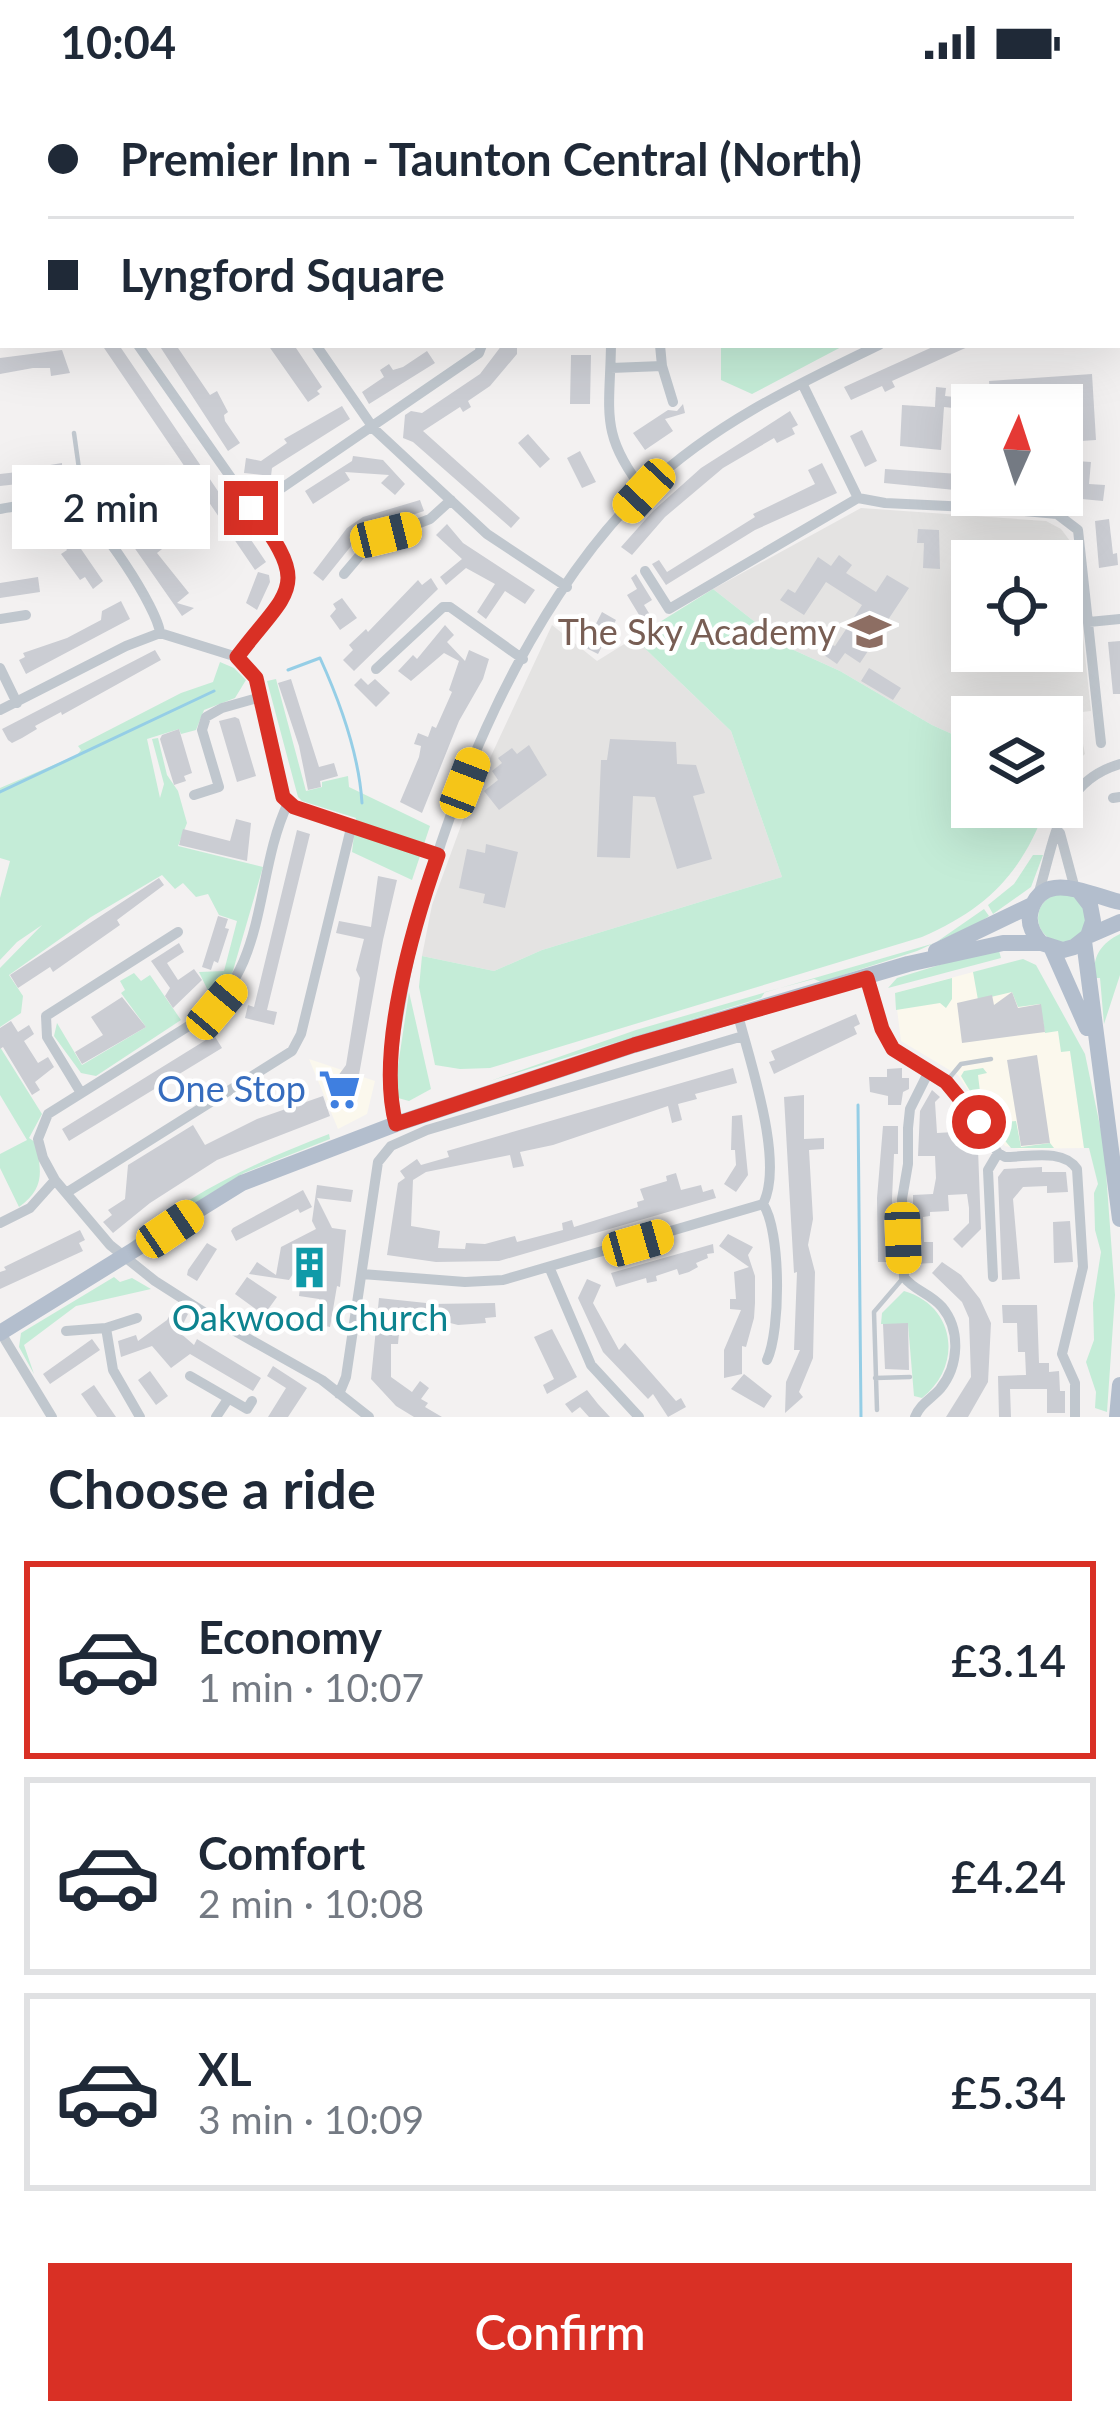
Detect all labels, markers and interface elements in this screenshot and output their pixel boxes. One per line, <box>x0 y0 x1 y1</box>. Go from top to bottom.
text: 10:04 <box>60 15 176 69</box>
text: Premier Inn - Taunton Central (North) <box>120 132 862 186</box>
text: Lyngford Square <box>120 248 445 302</box>
north arrow <box>951 384 1083 516</box>
map controls <box>951 384 1083 828</box>
car <box>606 452 682 530</box>
callout: 2 min <box>11 466 209 550</box>
route end <box>224 481 278 535</box>
text: 2 min <box>63 484 159 530</box>
car <box>347 509 425 561</box>
button: locate <box>951 540 1083 672</box>
place label: The Sky Academy <box>558 609 836 653</box>
school or university icon: The Sky Academy <box>847 609 893 655</box>
button: layers <box>951 696 1083 828</box>
car <box>435 743 495 823</box>
car <box>180 968 254 1046</box>
place label: One Stop <box>157 1066 306 1110</box>
supermarket icon: One Stop <box>317 1066 363 1112</box>
route start <box>952 1095 1006 1149</box>
car <box>130 1194 210 1264</box>
car <box>884 1201 922 1275</box>
car <box>598 1216 678 1270</box>
building icon: Oakwood Church <box>287 1245 333 1291</box>
place label: Oakwood Church <box>172 1295 448 1339</box>
text: Choose a ride <box>48 1456 376 1521</box>
icon: car <box>54 1606 162 1714</box>
text: Economy <box>198 1610 382 1664</box>
text: £3.14 <box>951 1633 1066 1687</box>
text: 1 min · 10:07 <box>198 1664 424 1710</box>
icon: car <box>54 1822 162 1930</box>
text: Comfort <box>198 1826 365 1880</box>
text: £4.24 <box>951 1849 1066 1903</box>
text: 2 min · 10:08 <box>198 1880 424 1926</box>
icon: car <box>54 2038 162 2146</box>
text: XL <box>198 2042 252 2096</box>
text: £5.34 <box>951 2065 1066 2119</box>
text: 3 min · 10:09 <box>198 2096 424 2142</box>
button: Confirm <box>48 2263 1072 2401</box>

